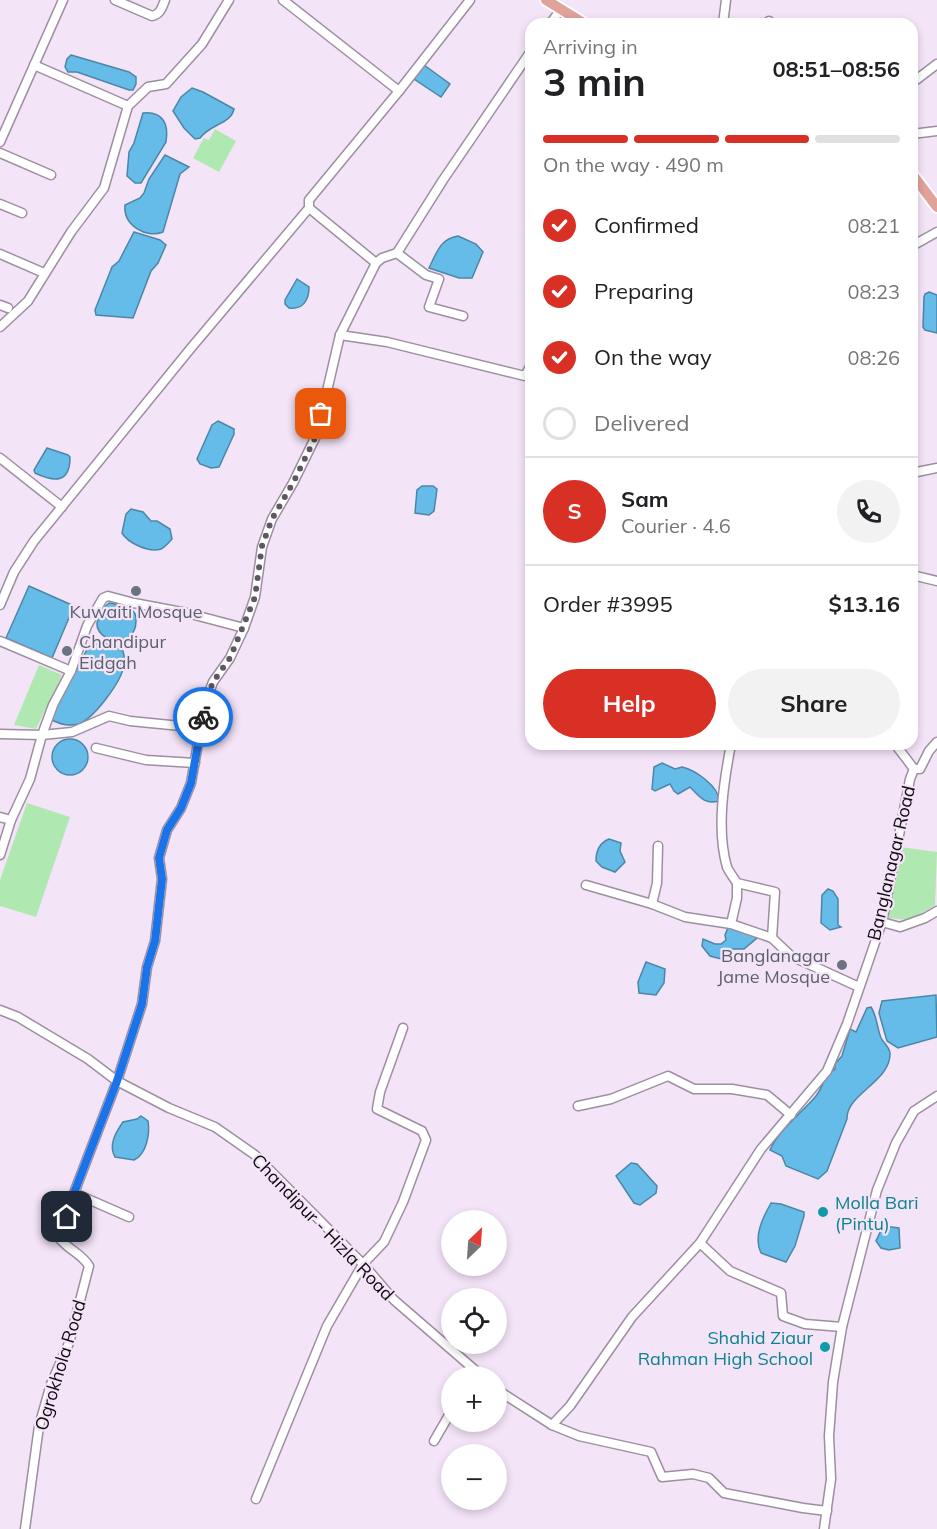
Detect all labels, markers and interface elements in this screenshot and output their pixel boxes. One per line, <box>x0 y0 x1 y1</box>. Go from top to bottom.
text: Arriving in <box>543 34 638 59</box>
text: 08:51–08:56 <box>772 55 900 83</box>
text: 3 min <box>543 57 646 106</box>
text: On the way · 490 m <box>543 152 724 177</box>
icon: check <box>543 209 576 242</box>
text: Confirmed <box>594 211 699 239</box>
text: 08:21 <box>847 213 900 238</box>
icon: check <box>543 275 576 308</box>
text: Preparing <box>594 277 694 305</box>
text: 08:23 <box>847 279 900 304</box>
icon: check <box>543 341 576 374</box>
text: On the way <box>594 343 712 371</box>
text: 08:26 <box>847 345 900 370</box>
pin <box>295 388 346 439</box>
icon: bag <box>304 397 337 430</box>
text: Delivered <box>594 409 689 437</box>
button: phone <box>837 480 900 543</box>
text: Sam <box>621 485 669 513</box>
text: S <box>567 497 582 525</box>
text: Courier · 4.6 <box>621 513 731 538</box>
marker: Kuwaiti Mosque <box>129 584 143 598</box>
text: Order #3995 <box>543 590 673 618</box>
text: $13.16 <box>829 590 900 618</box>
place label: Kuwaiti Mosque <box>69 600 203 623</box>
place label: Chandipur Eidgah <box>79 630 166 674</box>
marker: Chandipur Eidgah <box>60 644 74 658</box>
button: Help <box>543 669 716 738</box>
button: Share <box>728 669 900 738</box>
courier <box>173 687 233 747</box>
icon: bike <box>187 701 220 734</box>
street label: Banglanagar Road <box>862 783 920 943</box>
place label: Banglanagar Jame Mosque <box>717 944 830 988</box>
marker: Banglanagar Jame Mosque <box>835 958 849 972</box>
street label: Chandipur - Hizla Road <box>247 1149 399 1305</box>
pin <box>41 1191 92 1242</box>
place label: Molla Bari (Pintu) <box>835 1191 919 1235</box>
icon: home <box>50 1200 83 1233</box>
marker: Molla Bari (Pintu) <box>816 1205 830 1219</box>
north arrow <box>441 1210 507 1276</box>
map controls <box>441 1210 507 1510</box>
button: locate <box>441 1288 507 1354</box>
street label: Ogrokhola Road <box>29 1297 91 1433</box>
place label: Shahid Ziaur Rahman High School <box>638 1326 813 1370</box>
marker: Shahid Ziaur Rahman High School <box>818 1340 832 1354</box>
button: + <box>441 1366 507 1432</box>
button: − <box>441 1444 507 1510</box>

